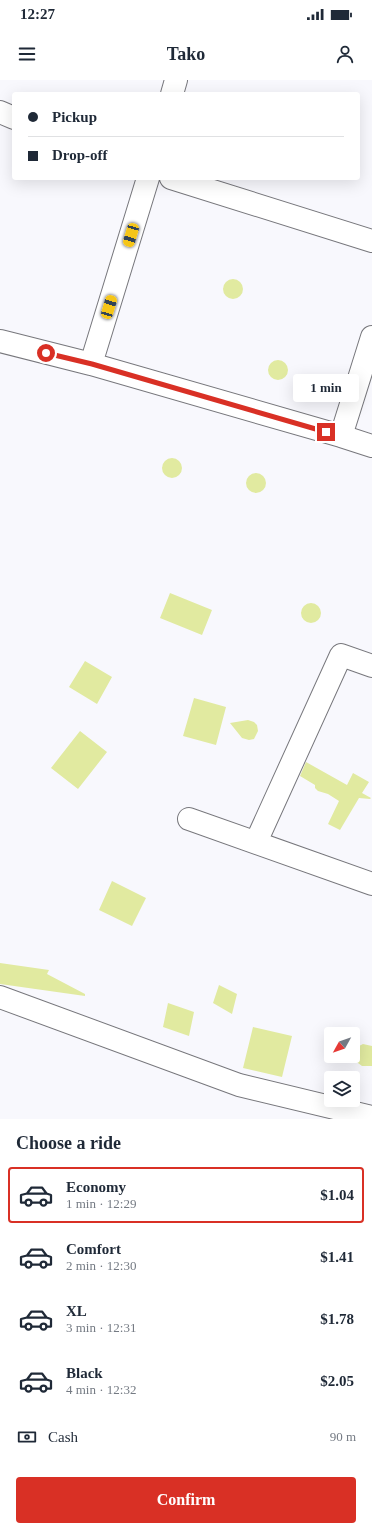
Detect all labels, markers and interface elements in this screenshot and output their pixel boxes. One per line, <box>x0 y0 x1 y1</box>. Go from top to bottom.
text: 12:27 <box>20 6 55 22</box>
icon: menu <box>16 43 38 65</box>
icon: person <box>334 43 356 65</box>
text: Tako <box>167 44 205 64</box>
text: Pickup <box>52 109 97 125</box>
text: Drop-off <box>52 147 108 163</box>
car <box>122 222 140 248</box>
car <box>100 294 118 320</box>
route start <box>37 344 55 362</box>
callout: 1 min <box>293 374 359 402</box>
text: 1 min <box>310 380 342 395</box>
route end <box>317 423 335 441</box>
north arrow <box>324 1027 360 1063</box>
map controls <box>324 1027 360 1107</box>
button: layers <box>324 1071 360 1107</box>
text: Choose a ride <box>16 1133 121 1153</box>
icon: car <box>18 1177 54 1213</box>
text: Economy <box>66 1179 126 1195</box>
text: $1.04 <box>320 1187 354 1203</box>
text: 1 min · 12:29 <box>66 1196 136 1211</box>
icon: car <box>18 1239 54 1275</box>
text: Comfort <box>66 1241 121 1257</box>
text: $1.41 <box>320 1249 354 1265</box>
text: 2 min · 12:30 <box>66 1258 136 1273</box>
icon: car <box>18 1301 54 1337</box>
text: XL <box>66 1303 87 1319</box>
text: $1.78 <box>320 1311 354 1327</box>
text: 3 min · 12:31 <box>66 1320 136 1335</box>
icon: car <box>18 1363 54 1399</box>
text: Black <box>66 1365 103 1381</box>
text: $2.05 <box>320 1373 354 1389</box>
text: 4 min · 12:32 <box>66 1382 136 1397</box>
icon: cash <box>16 1426 38 1448</box>
text: Cash <box>48 1429 78 1445</box>
text: 90 m <box>330 1429 356 1444</box>
button: Confirm <box>16 1477 356 1523</box>

